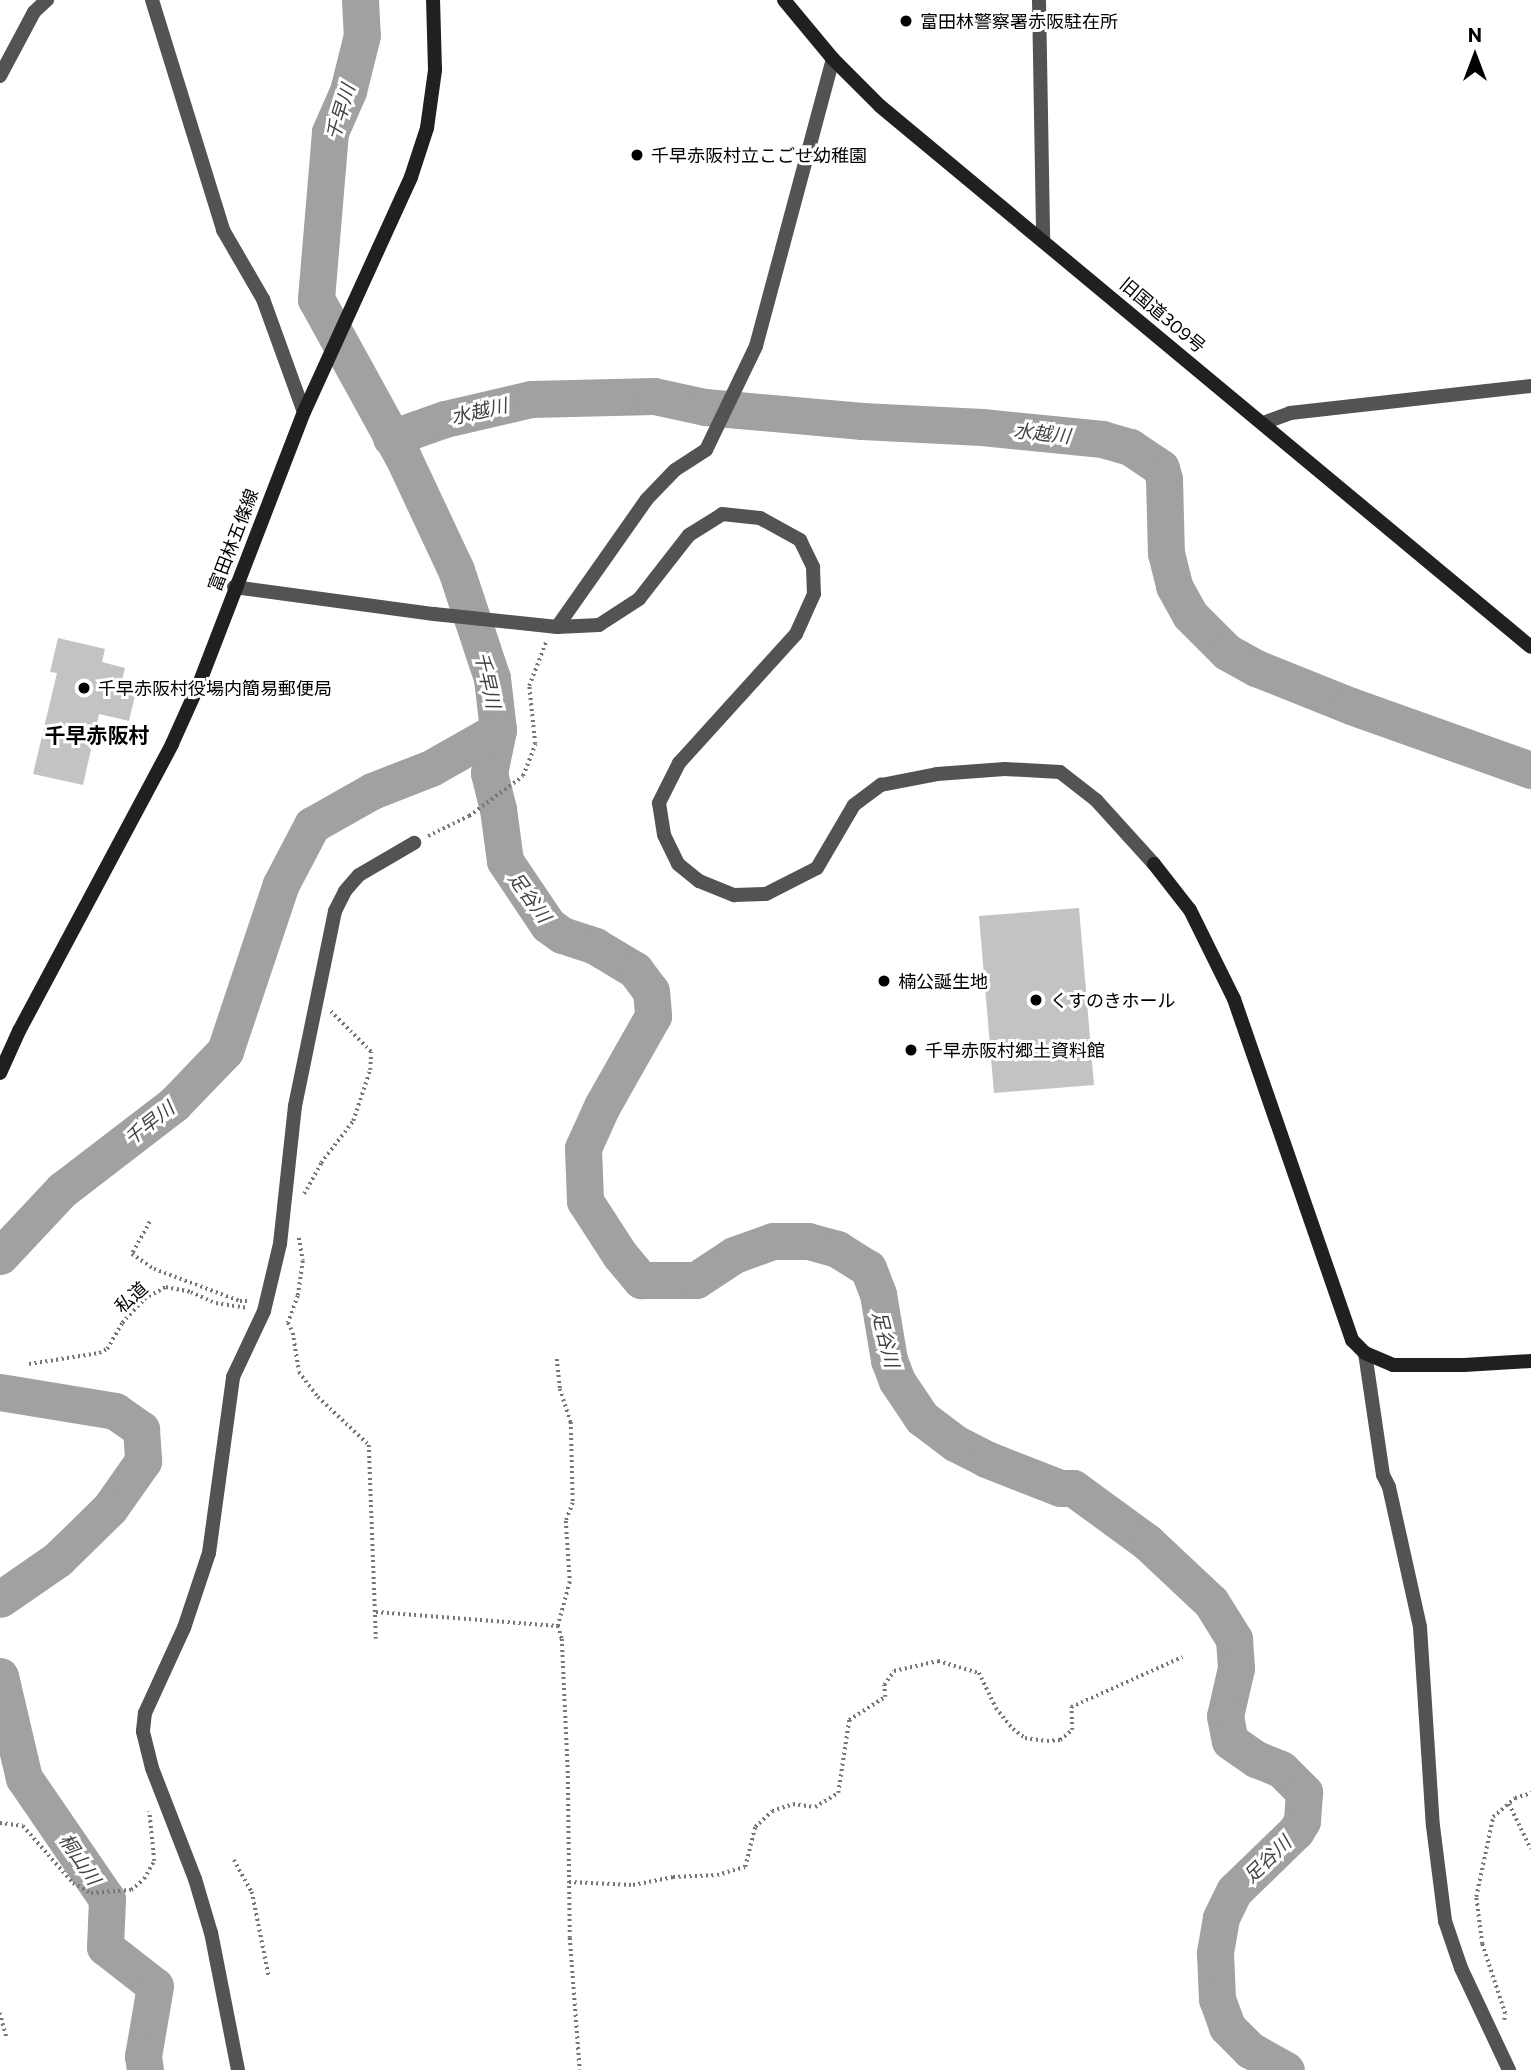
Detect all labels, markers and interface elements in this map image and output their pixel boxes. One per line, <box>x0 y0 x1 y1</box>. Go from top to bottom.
place label: 富田林警察署赤阪駐在所 <box>920 10 1118 32</box>
marker: 富田林警察署赤阪駐在所 <box>898 13 914 29</box>
north arrow <box>1440 21 1510 91</box>
text: N <box>1468 23 1482 46</box>
water label: 千早川 <box>321 81 359 143</box>
place label: 千早赤阪村立こごせ幼稚園 <box>651 144 867 166</box>
marker: 千早赤阪村立こごせ幼稚園 <box>629 147 645 163</box>
street label: 旧国道309号 <box>1116 273 1210 357</box>
water label: 水越川 <box>449 393 509 429</box>
water label: 水越川 <box>1012 419 1072 447</box>
street label: 富田林五條線 <box>204 486 262 594</box>
water label: 千早川 <box>470 650 506 710</box>
place label: 千早赤阪村役場内簡易郵便局 <box>98 677 332 699</box>
marker: 千早赤阪村役場内簡易郵便局 <box>76 680 92 696</box>
district label: 千早赤阪村 <box>45 722 149 748</box>
water label: 足谷川 <box>504 867 556 927</box>
place label: 楠公誕生地 <box>898 970 988 992</box>
marker: 楠公誕生地 <box>876 973 892 989</box>
place label: くすのきホール <box>1050 989 1176 1011</box>
marker: くすのきホール <box>1028 992 1044 1008</box>
place label: 千早赤阪村郷土資料館 <box>925 1039 1105 1061</box>
marker: 千早赤阪村郷土資料館 <box>903 1042 919 1058</box>
water label: 千早川 <box>120 1096 178 1150</box>
street label: 私道 <box>110 1277 152 1317</box>
water label: 足谷川 <box>868 1309 904 1369</box>
water label: 桐山川 <box>55 1829 105 1889</box>
water label: 足谷川 <box>1239 1831 1295 1887</box>

